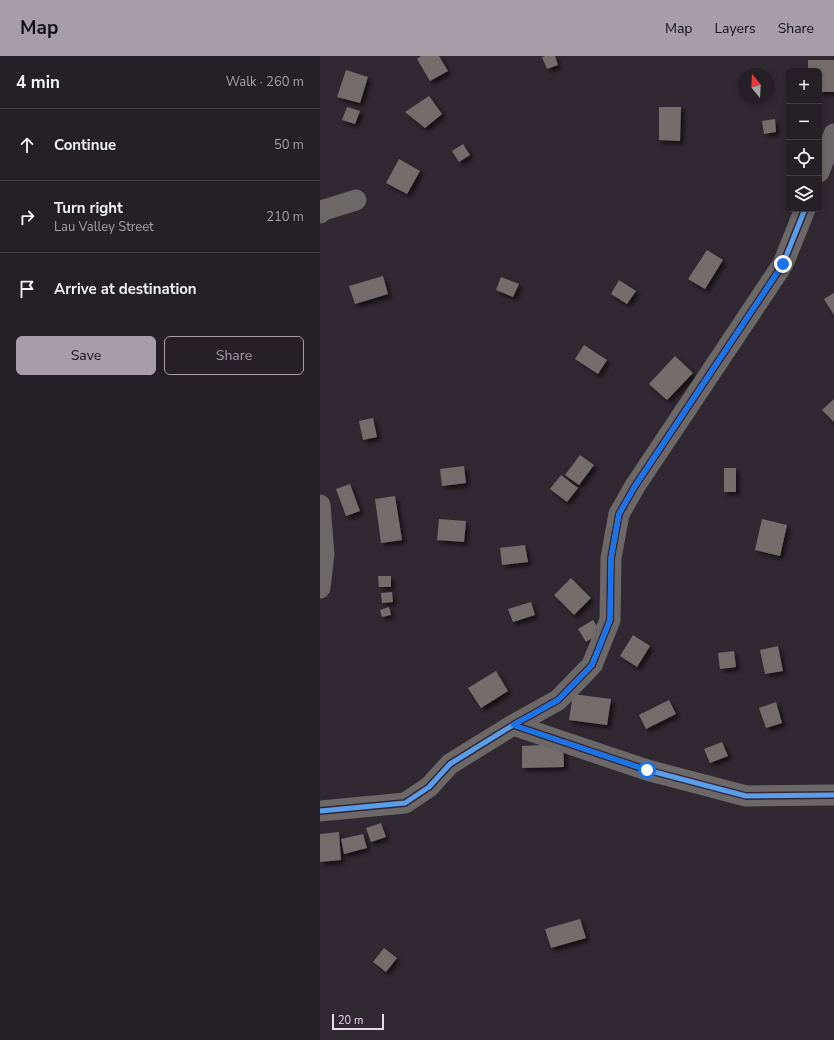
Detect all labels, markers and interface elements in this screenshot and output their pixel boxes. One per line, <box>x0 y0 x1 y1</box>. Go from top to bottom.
text: Map <box>20 15 58 41</box>
text: Map <box>665 19 692 38</box>
text: Layers <box>714 19 756 38</box>
text: Share <box>778 19 814 38</box>
north arrow <box>738 68 774 104</box>
map controls <box>786 68 822 212</box>
button: + <box>786 68 822 104</box>
text: 4 min <box>16 71 60 94</box>
text: Walk · 260 m <box>226 73 304 91</box>
button: − <box>786 104 822 140</box>
icon: ahead <box>16 134 38 156</box>
text: Continue <box>54 135 116 155</box>
text: 50 m <box>274 136 304 154</box>
button: locate <box>786 140 822 176</box>
button: layers <box>786 176 822 212</box>
text: Turn right <box>54 198 123 218</box>
icon: right <box>16 206 38 228</box>
text: 210 m <box>266 208 304 226</box>
text: Lau Valley Street <box>54 218 154 236</box>
route end <box>774 255 792 273</box>
icon: arrive <box>16 278 38 300</box>
text: Arrive at destination <box>54 279 197 299</box>
button: Save <box>16 336 156 375</box>
button: Share <box>164 336 304 375</box>
route start <box>638 761 656 779</box>
scale bar <box>332 1012 384 1031</box>
text: 20 m <box>338 1013 363 1028</box>

